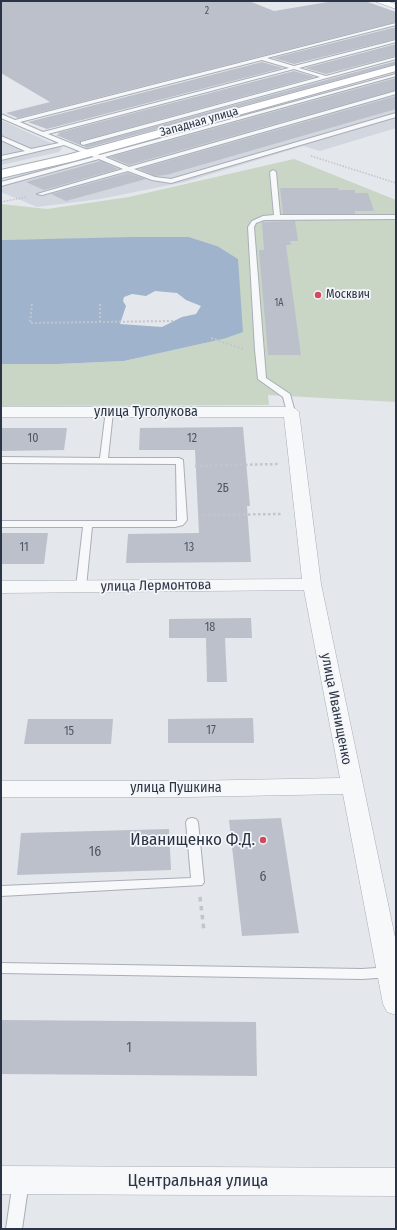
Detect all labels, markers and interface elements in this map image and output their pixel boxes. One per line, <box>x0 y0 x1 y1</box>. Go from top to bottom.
house number: 2 <box>205 5 209 17</box>
street label: Западная улица <box>158 104 240 140</box>
place label: Москвич <box>326 288 370 302</box>
marker: Москвич <box>313 290 323 300</box>
house number: 1А <box>274 297 284 309</box>
street label: улица Туголукова <box>94 404 198 420</box>
house number: 10 <box>28 432 38 446</box>
house number: 12 <box>187 432 197 446</box>
house number: 2Б <box>217 482 229 496</box>
house number: 11 <box>19 541 29 555</box>
house number: 13 <box>184 541 194 555</box>
street label: улица Лермонтова <box>100 577 212 595</box>
house number: 18 <box>205 621 215 635</box>
street label: улица Иванищенко <box>317 652 355 766</box>
house number: 17 <box>206 724 216 738</box>
house number: 15 <box>64 725 74 739</box>
street label: улица Пушкина <box>130 780 222 796</box>
place label: Иванищенко Ф.Д. <box>130 830 255 850</box>
marker: Иванищенко Ф.Д. <box>258 835 268 845</box>
house number: 16 <box>89 844 101 860</box>
house number: 6 <box>260 869 266 885</box>
house number: 1 <box>126 1040 132 1056</box>
street label: Центральная улица <box>128 1171 268 1191</box>

